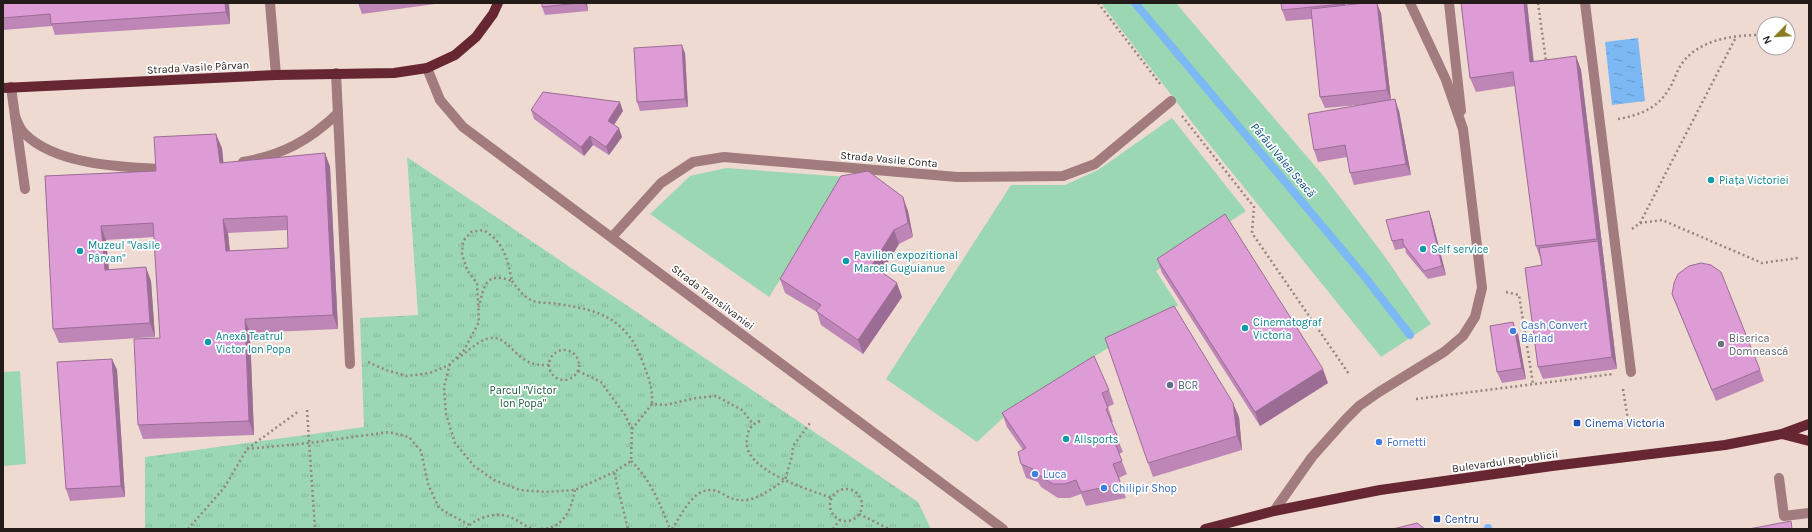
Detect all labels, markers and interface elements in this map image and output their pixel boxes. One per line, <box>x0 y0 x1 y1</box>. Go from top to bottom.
north arrow <box>1756 16 1796 56</box>
text: N <box>1760 34 1775 46</box>
street label: Strada Vasile Pârvan <box>146 58 250 77</box>
water label: Pârâul Valea Seacă <box>1248 120 1318 200</box>
street label: Strada Vasile Conta <box>840 149 938 170</box>
place label: Piața Victoriei <box>1719 174 1789 187</box>
marker: Piața Victoriei <box>1706 175 1716 185</box>
place label: Muzeul "Vasile Pârvan" <box>88 239 161 265</box>
place label: Self service <box>1431 243 1489 256</box>
marker: Self service <box>1418 244 1428 254</box>
marker: Muzeul "Vasile Pârvan" <box>75 246 85 256</box>
place label: Pavilion expozitional Marcel Guguianue <box>854 249 958 275</box>
marker: Pavilion expozitional Marcel Guguianue <box>841 256 851 266</box>
street label: Strada Transilvaniei <box>669 262 757 333</box>
place label: Cinematograf Victoria <box>1253 316 1322 342</box>
place label: Cash Convert Bârlad <box>1521 319 1588 345</box>
marker: Cinematograf Victoria <box>1240 323 1250 333</box>
marker: Cash Convert Bârlad <box>1508 326 1518 336</box>
place label: Anexă Teatrul Victor Ion Popa <box>216 330 291 356</box>
place label: Biserica Domnească <box>1729 332 1788 358</box>
marker: Anexă Teatrul Victor Ion Popa <box>203 337 213 347</box>
marker: Biserica Domnească <box>1716 339 1726 349</box>
place label: BCR <box>1178 379 1199 392</box>
marker: BCR <box>1165 380 1175 390</box>
park label: Parcul "Victor Ion Popa" <box>490 384 556 410</box>
place label: Cinema Victoria <box>1585 417 1665 430</box>
marker: Cinema Victoria <box>1572 418 1582 428</box>
place label: Allsports <box>1074 433 1119 446</box>
marker: Allsports <box>1061 434 1071 444</box>
place label: Fornetti <box>1387 436 1426 449</box>
marker: Fornetti <box>1374 437 1384 447</box>
street label: Bulevardul Republicii <box>1451 448 1559 475</box>
place label: Luca <box>1043 468 1067 481</box>
marker: Luca <box>1030 469 1040 479</box>
place label: Chilipir Shop <box>1112 482 1177 495</box>
marker: Chilipir Shop <box>1099 483 1109 493</box>
place label: Centru <box>1445 513 1479 526</box>
marker: Centru <box>1432 514 1442 524</box>

